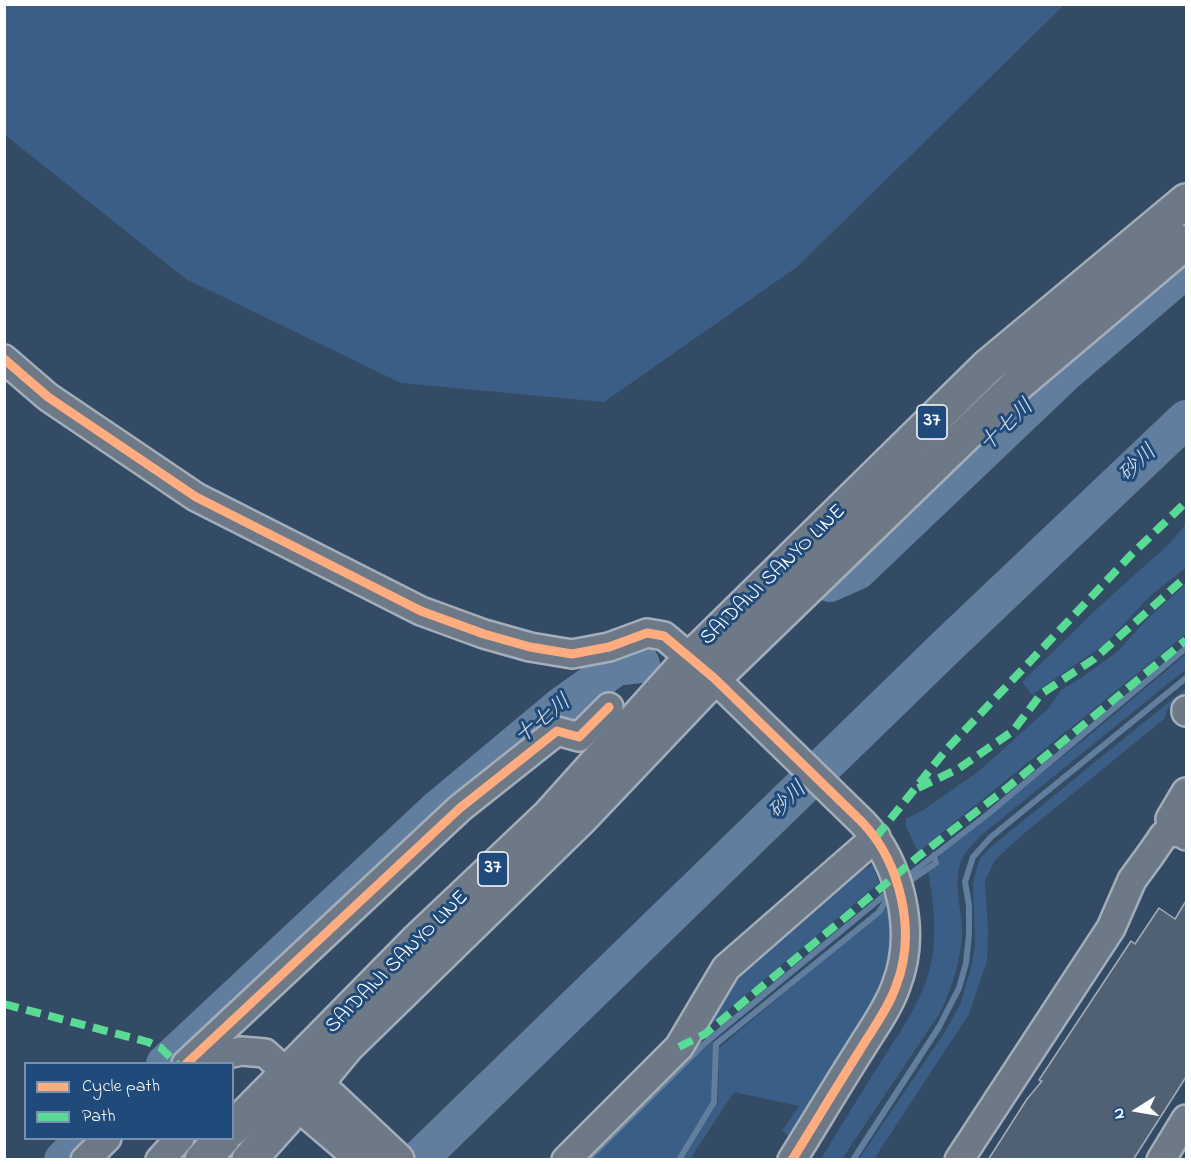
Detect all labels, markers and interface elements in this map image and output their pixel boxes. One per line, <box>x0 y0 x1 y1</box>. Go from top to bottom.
water label: 十七川 <box>975 395 1041 459</box>
road number: 37 <box>917 405 947 439</box>
water label: 砂川 <box>1114 440 1164 490</box>
street label: SAIDAIJI SANYO LINE <box>696 500 852 652</box>
water label: 十七川 <box>510 690 578 752</box>
water label: 砂川 <box>764 777 814 827</box>
road number: 37 <box>478 852 508 886</box>
street label: SAIDAIJI SANYO LINE <box>321 886 475 1040</box>
legend <box>24 1062 234 1140</box>
text: Cycle path <box>82 1074 160 1100</box>
north arrow <box>1107 1080 1167 1140</box>
text: Path <box>82 1104 116 1130</box>
text: N <box>1107 1106 1132 1121</box>

